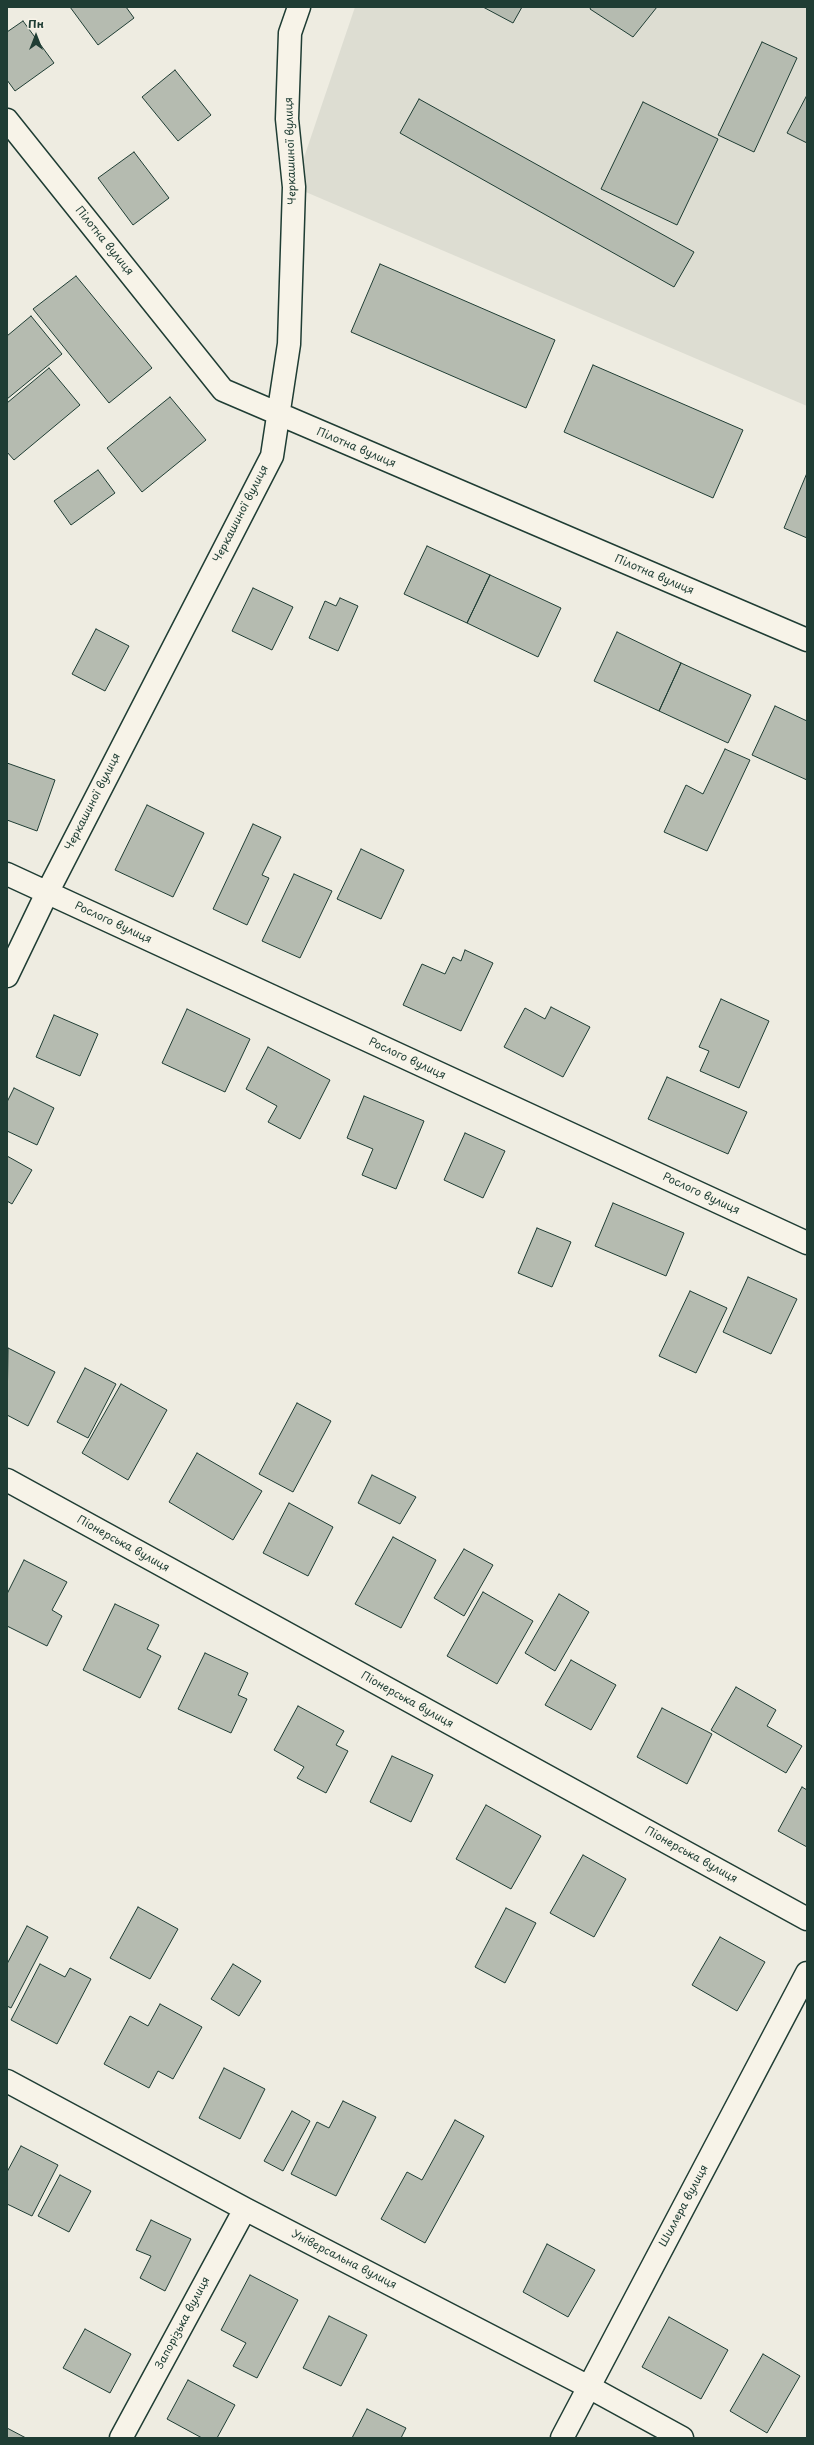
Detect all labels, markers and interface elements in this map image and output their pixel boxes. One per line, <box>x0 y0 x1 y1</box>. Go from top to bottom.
text: Пн <box>28 15 44 32</box>
north arrow <box>16 16 56 56</box>
street label: Черкашиної вулиця <box>283 97 299 205</box>
street label: Пілотна вулиця <box>72 204 136 278</box>
street label: Пілотна вулиця <box>314 425 398 471</box>
street label: Черкашиної вулиця <box>211 463 271 565</box>
street label: Пілотна вулиця <box>612 552 696 598</box>
street label: Черкашиної вулиця <box>63 751 123 853</box>
street label: Рослого вулиця <box>72 899 154 947</box>
street label: Рослого вулиця <box>366 1035 448 1083</box>
street label: Рослого вулиця <box>660 1170 742 1218</box>
street label: Піонерська вулиця <box>74 1513 172 1575</box>
street label: Піонерська вулиця <box>358 1669 456 1731</box>
street label: Піонерська вулиця <box>642 1824 740 1886</box>
street label: Шиллера вулиця <box>657 2163 711 2249</box>
street label: Універсальна вулиця <box>289 2228 399 2292</box>
street label: Запорізька вулиця <box>153 2275 213 2371</box>

